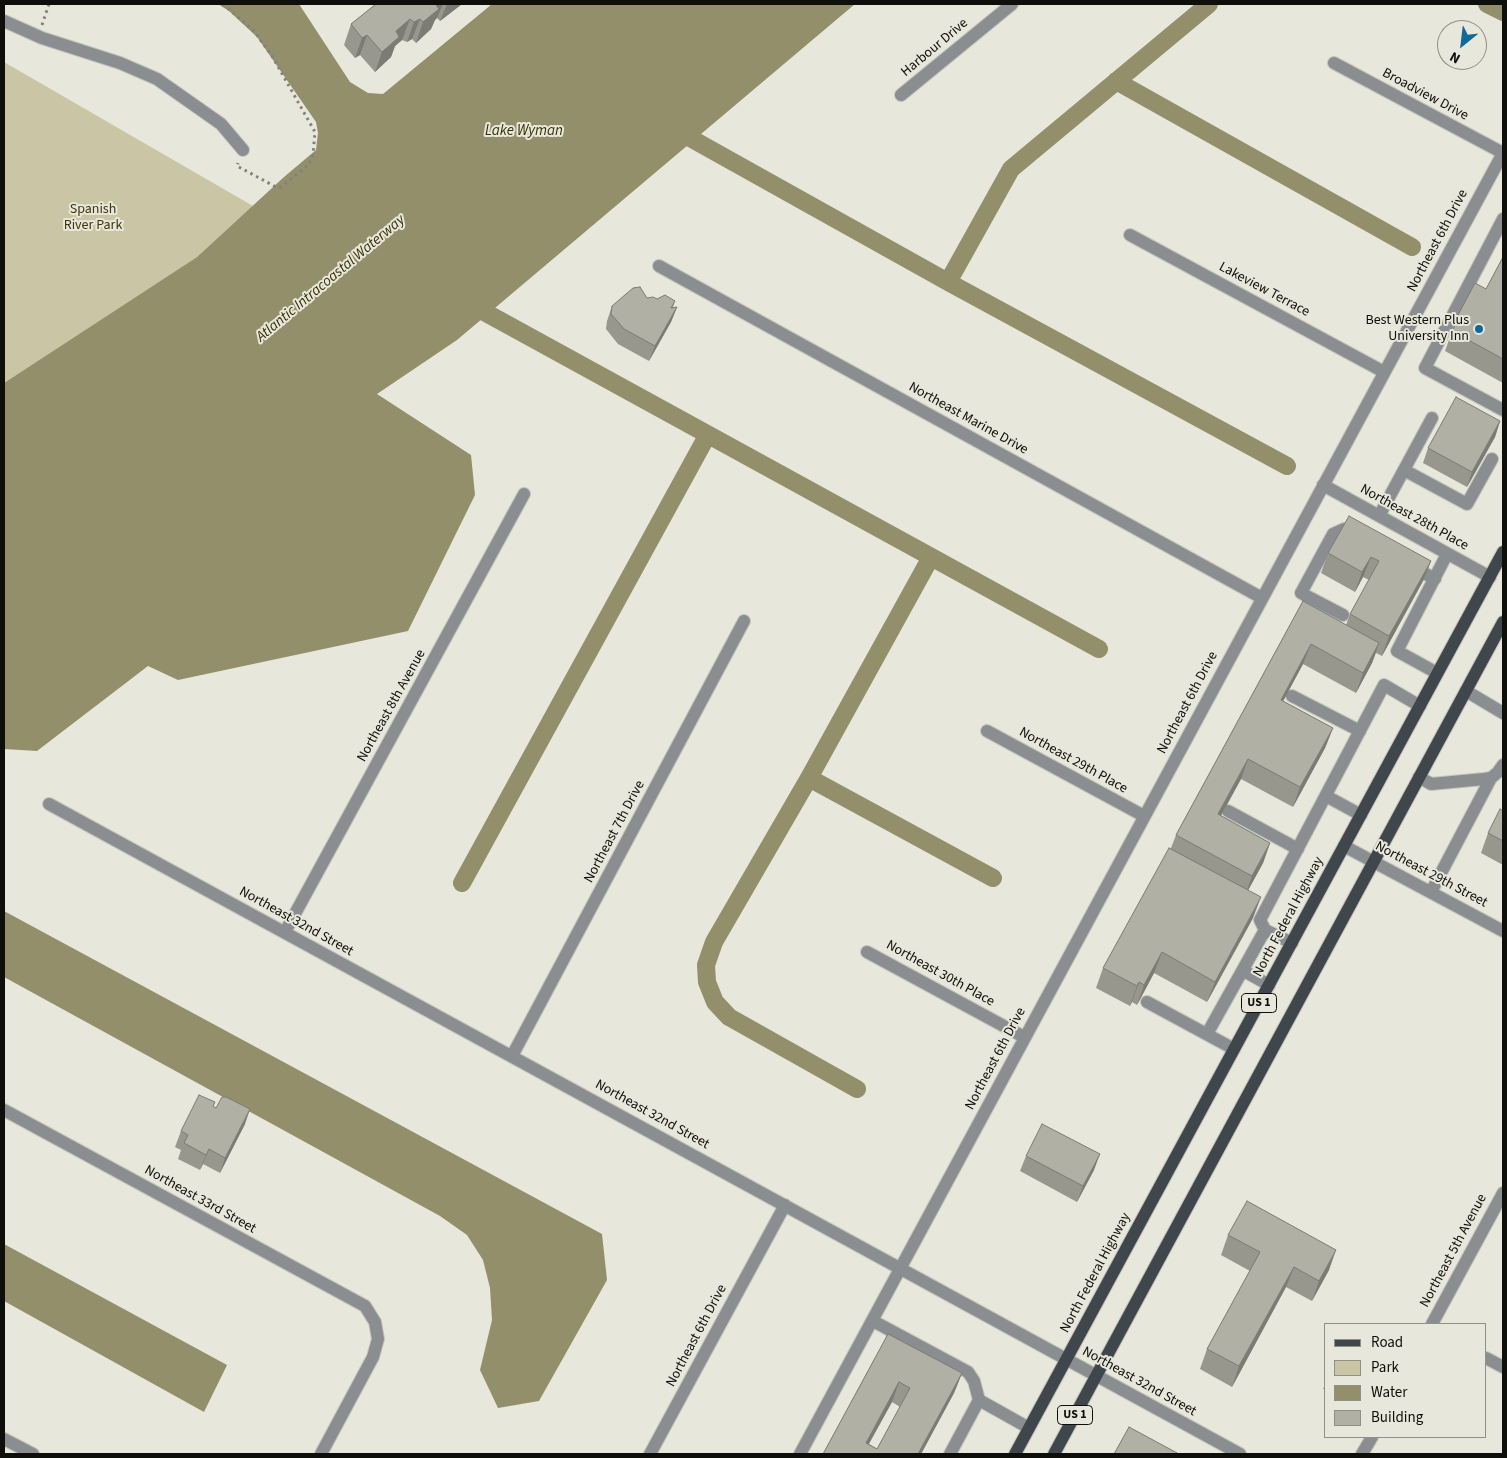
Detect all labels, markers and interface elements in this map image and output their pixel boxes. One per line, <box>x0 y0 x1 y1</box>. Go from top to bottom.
street label: Harbour Drive <box>898 15 972 81</box>
north arrow <box>1437 20 1487 70</box>
text: N <box>1446 46 1464 68</box>
street label: Broadview Drive <box>1379 65 1471 125</box>
water label: Lake Wyman <box>485 123 563 141</box>
street label: Northeast 6th Drive <box>1404 187 1472 295</box>
park label: Spanish River Park <box>64 202 122 234</box>
water label: Atlantic Intracoastal Waterway <box>253 211 409 347</box>
street label: Lakeview Terrace <box>1216 259 1312 321</box>
place label: Best Western Plus University Inn <box>1365 313 1469 346</box>
marker: Best Western Plus University Inn <box>1473 323 1485 335</box>
street label: Northeast Marine Drive <box>905 379 1031 459</box>
street label: Northeast 28th Place <box>1357 481 1471 555</box>
street label: Northeast 8th Avenue <box>354 647 430 765</box>
street label: Northeast 6th Drive <box>1154 649 1222 757</box>
street label: Northeast 29th Place <box>1016 724 1130 798</box>
street label: Northeast 7th Drive <box>581 778 649 886</box>
street label: Northeast 29th Street <box>1372 838 1490 912</box>
street label: North Federal Highway <box>1250 854 1328 980</box>
street label: Northeast 32nd Street <box>236 884 356 960</box>
street label: Northeast 30th Place <box>883 937 997 1011</box>
road number: US 1 <box>1242 994 1276 1012</box>
street label: Northeast 6th Drive <box>962 1005 1030 1113</box>
street label: Northeast 32nd Street <box>592 1077 712 1153</box>
street label: Northeast 33rd Street <box>141 1162 259 1238</box>
street label: Northeast 5th Avenue <box>1417 1191 1491 1311</box>
street label: North Federal Highway <box>1057 1210 1135 1336</box>
street label: Northeast 6th Drive <box>663 1282 731 1390</box>
legend <box>1324 1323 1487 1438</box>
text: Road <box>1371 1332 1403 1353</box>
street label: Northeast 32nd Street <box>1079 1344 1199 1420</box>
text: Park <box>1371 1357 1399 1378</box>
text: Water <box>1371 1382 1407 1403</box>
road number: US 1 <box>1058 1406 1092 1424</box>
text: Building <box>1371 1407 1423 1428</box>

